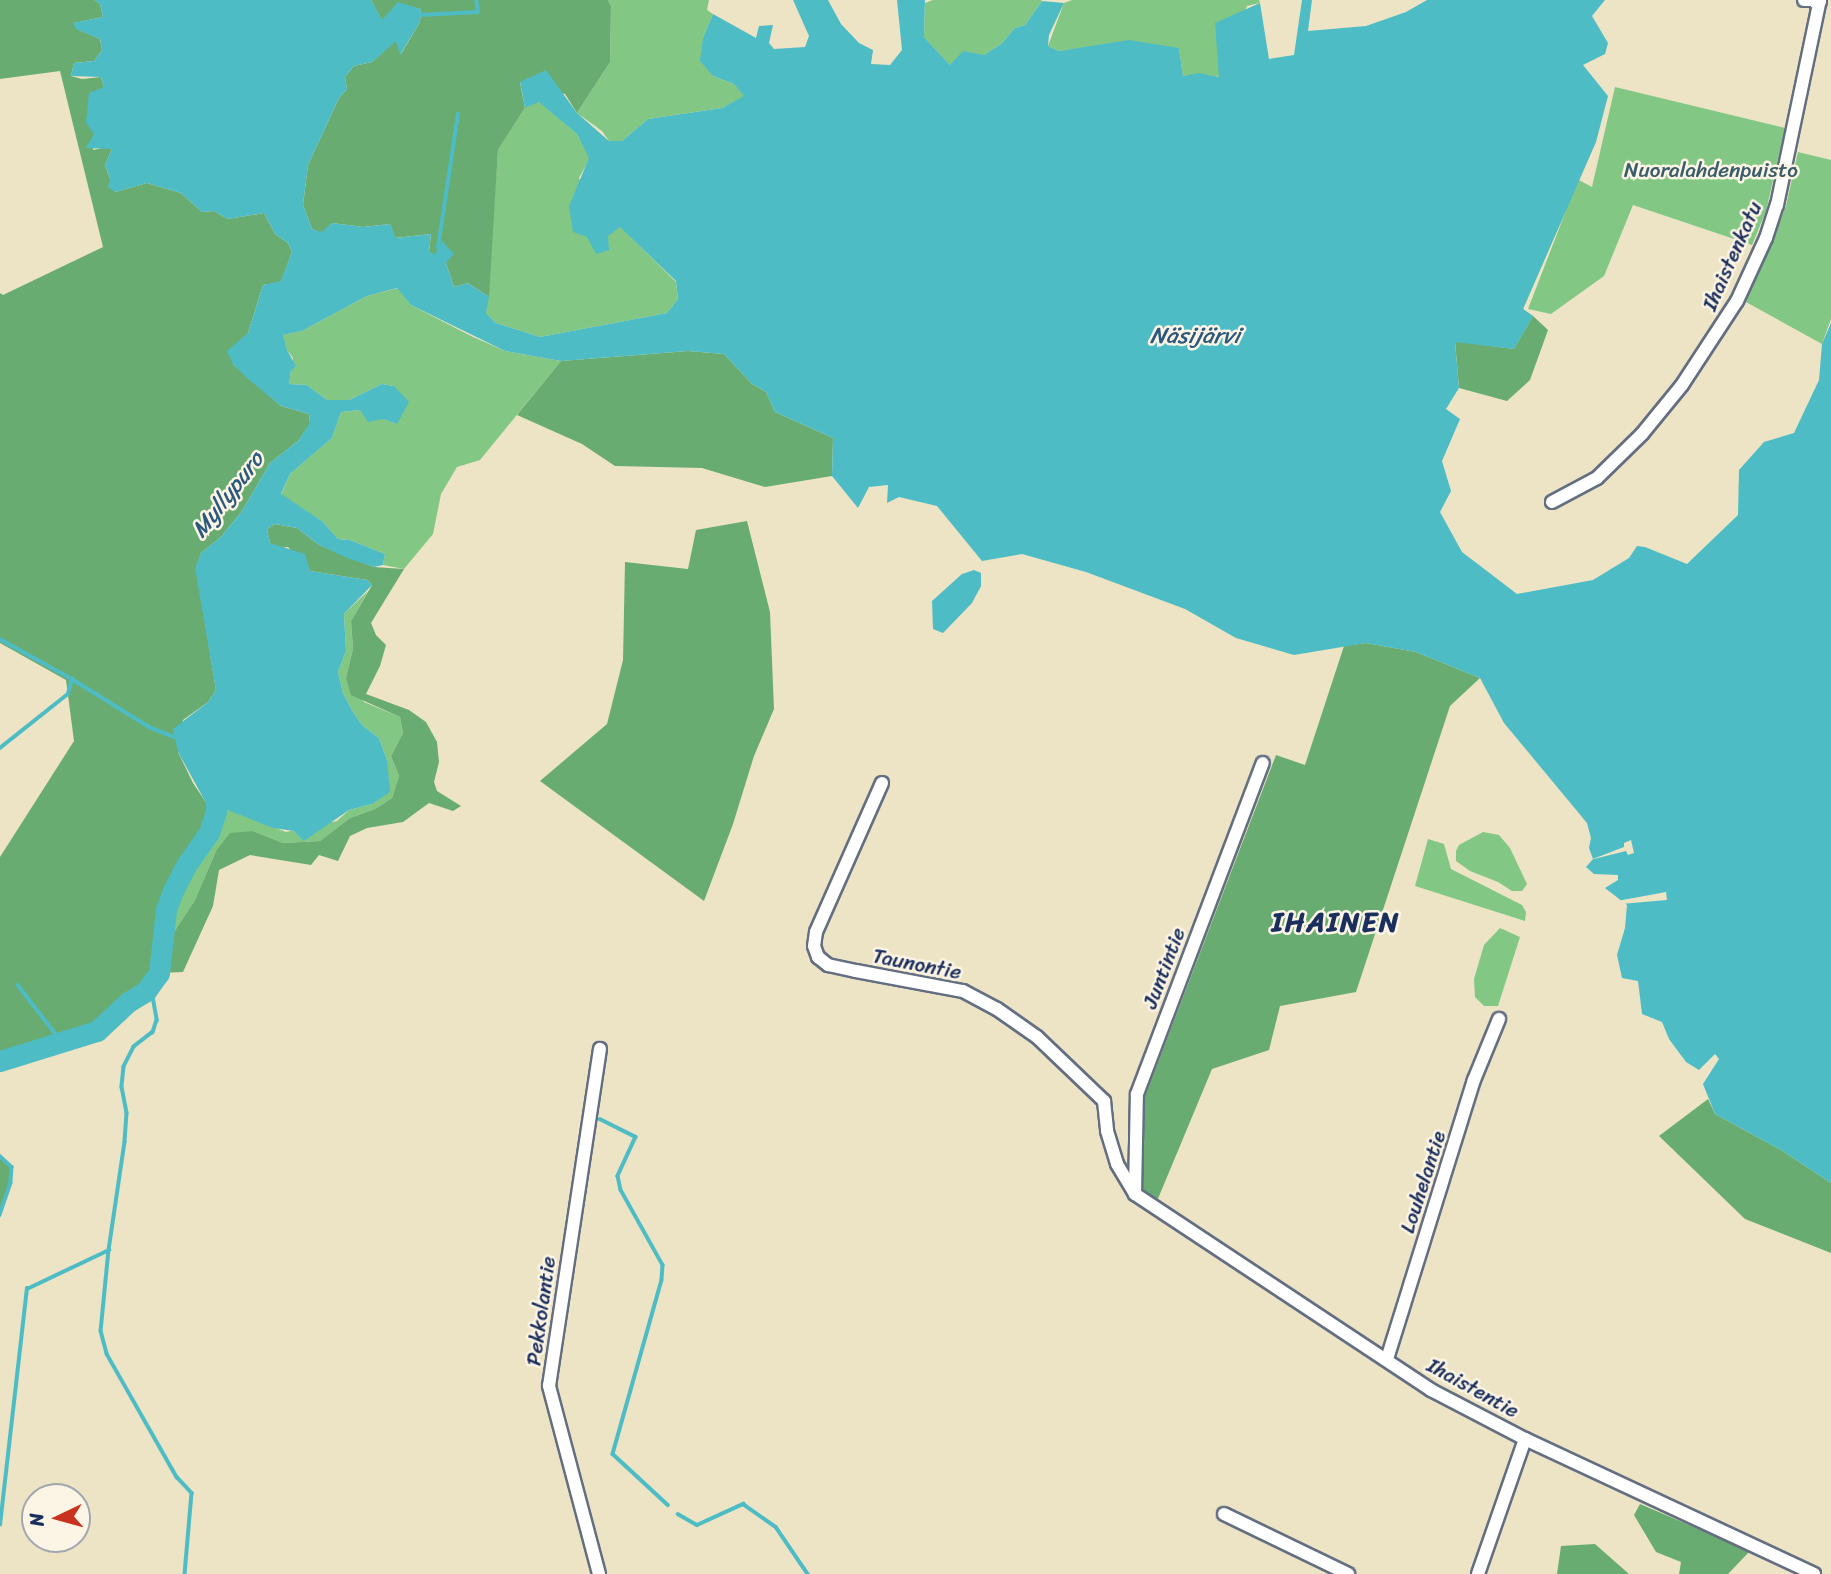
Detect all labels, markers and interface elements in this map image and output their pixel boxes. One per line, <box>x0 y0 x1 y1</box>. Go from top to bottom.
park label: Nuoralahdenpuisto <box>1624 157 1798 183</box>
street label: Ihaistenkatu <box>1697 198 1767 314</box>
water label: Näsijärvi <box>1150 322 1240 350</box>
water label: Myllypuro <box>186 447 270 543</box>
district label: IHAINEN <box>1274 905 1398 939</box>
street label: Juntintie <box>1137 924 1191 1012</box>
street label: Taunontie <box>871 943 963 985</box>
street label: Louhelantie <box>1395 1128 1451 1236</box>
street label: Pekkolantie <box>521 1255 561 1367</box>
street label: Ihaistentie <box>1423 1352 1523 1424</box>
north arrow <box>21 1483 91 1553</box>
text: N <box>20 1512 54 1528</box>

